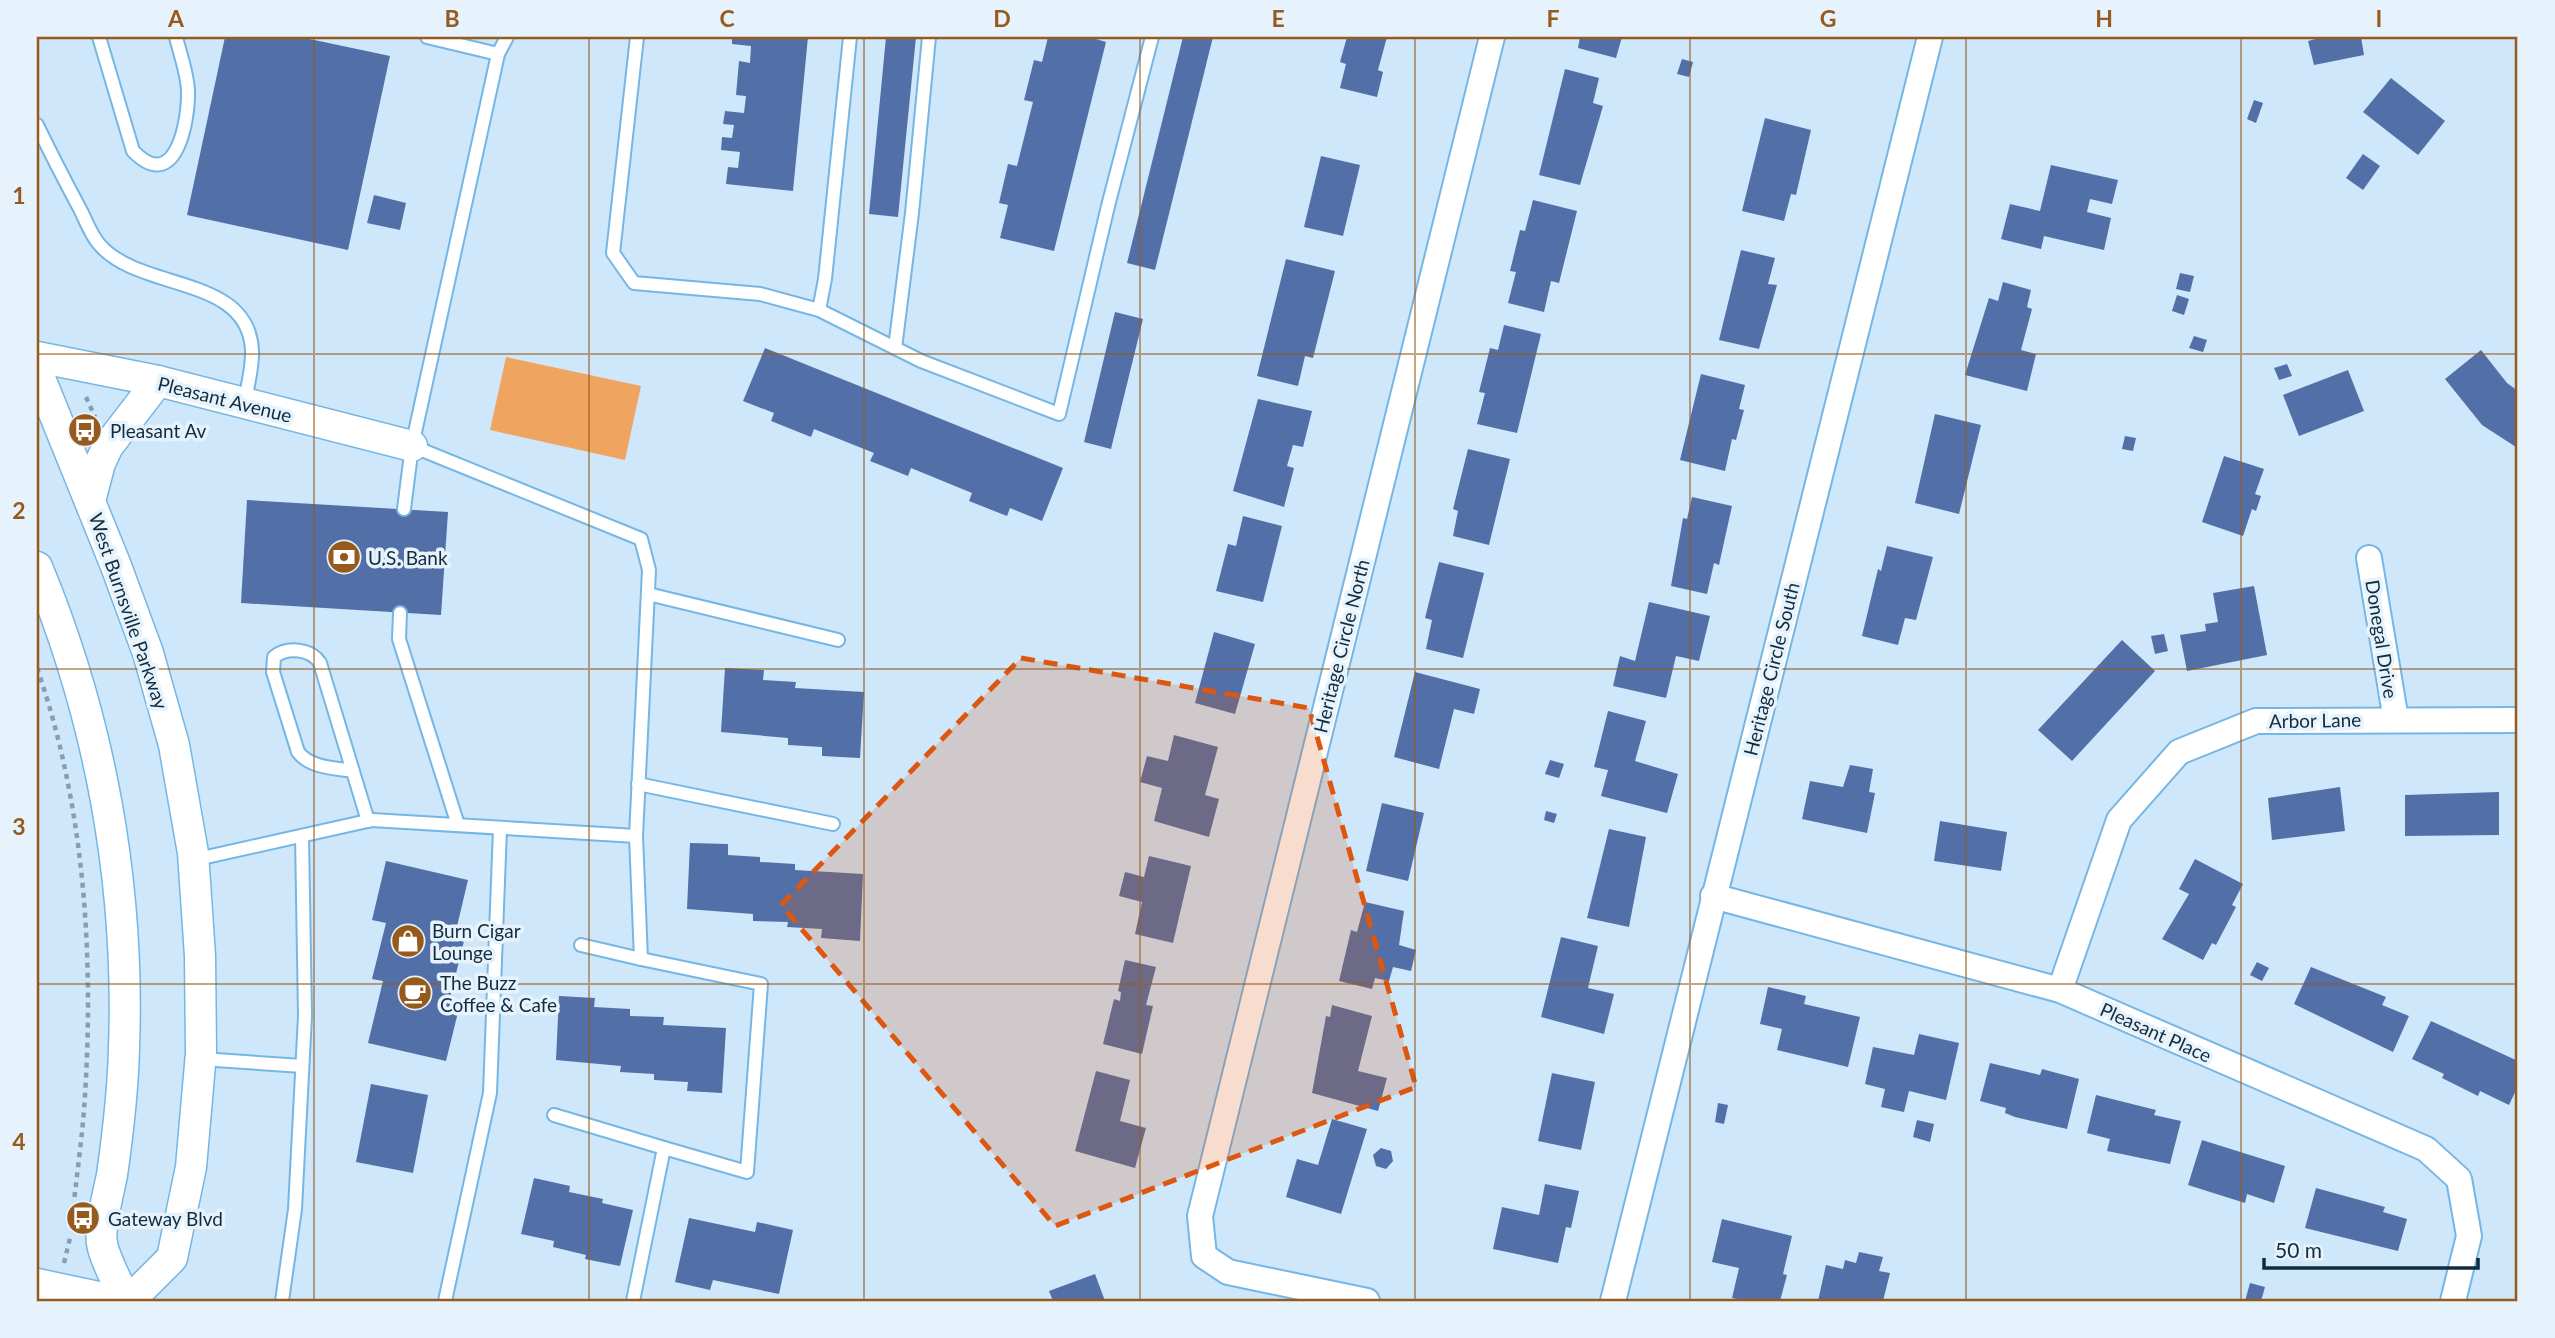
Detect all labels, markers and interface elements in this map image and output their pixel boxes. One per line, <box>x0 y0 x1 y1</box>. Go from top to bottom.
text: A <box>167 4 185 32</box>
text: B <box>444 4 460 32</box>
text: C <box>719 4 735 32</box>
text: D <box>993 4 1011 32</box>
text: E <box>1271 4 1285 32</box>
text: F <box>1546 4 1560 32</box>
text: G <box>1820 4 1836 32</box>
text: H <box>2095 4 2113 32</box>
text: I <box>2376 4 2382 32</box>
text: 1 <box>12 181 26 209</box>
street label: Pleasant Avenue <box>156 371 294 427</box>
bus stop icon: Pleasant Av <box>66 411 104 449</box>
place label: Pleasant Av <box>110 419 207 442</box>
text: 2 <box>12 496 26 524</box>
street label: West Burnsville Parkway <box>85 510 173 712</box>
bank icon: U.S. Bank <box>325 538 363 576</box>
place label: U.S. Bank <box>368 546 448 569</box>
street label: Heritage Circle North <box>1308 557 1374 735</box>
street label: Donegal Drive <box>2361 578 2403 700</box>
street label: Heritage Circle South <box>1738 580 1804 758</box>
street label: Arbor Lane <box>2269 708 2361 732</box>
text: 3 <box>12 812 26 840</box>
place label: Burn Cigar Lounge <box>432 919 521 964</box>
shop icon: Burn Cigar Lounge <box>389 922 427 960</box>
place label: The Buzz Coffee & Cafe <box>440 971 557 1016</box>
cafe icon: The Buzz Coffee & Cafe <box>396 974 434 1012</box>
street label: Pleasant Place <box>2097 997 2215 1067</box>
text: 4 <box>12 1127 26 1155</box>
bus stop icon: Gateway Blvd <box>64 1199 102 1237</box>
place label: Gateway Blvd <box>108 1207 223 1230</box>
scale bar <box>2264 1226 2478 1270</box>
text: 50 m <box>2275 1237 2322 1262</box>

